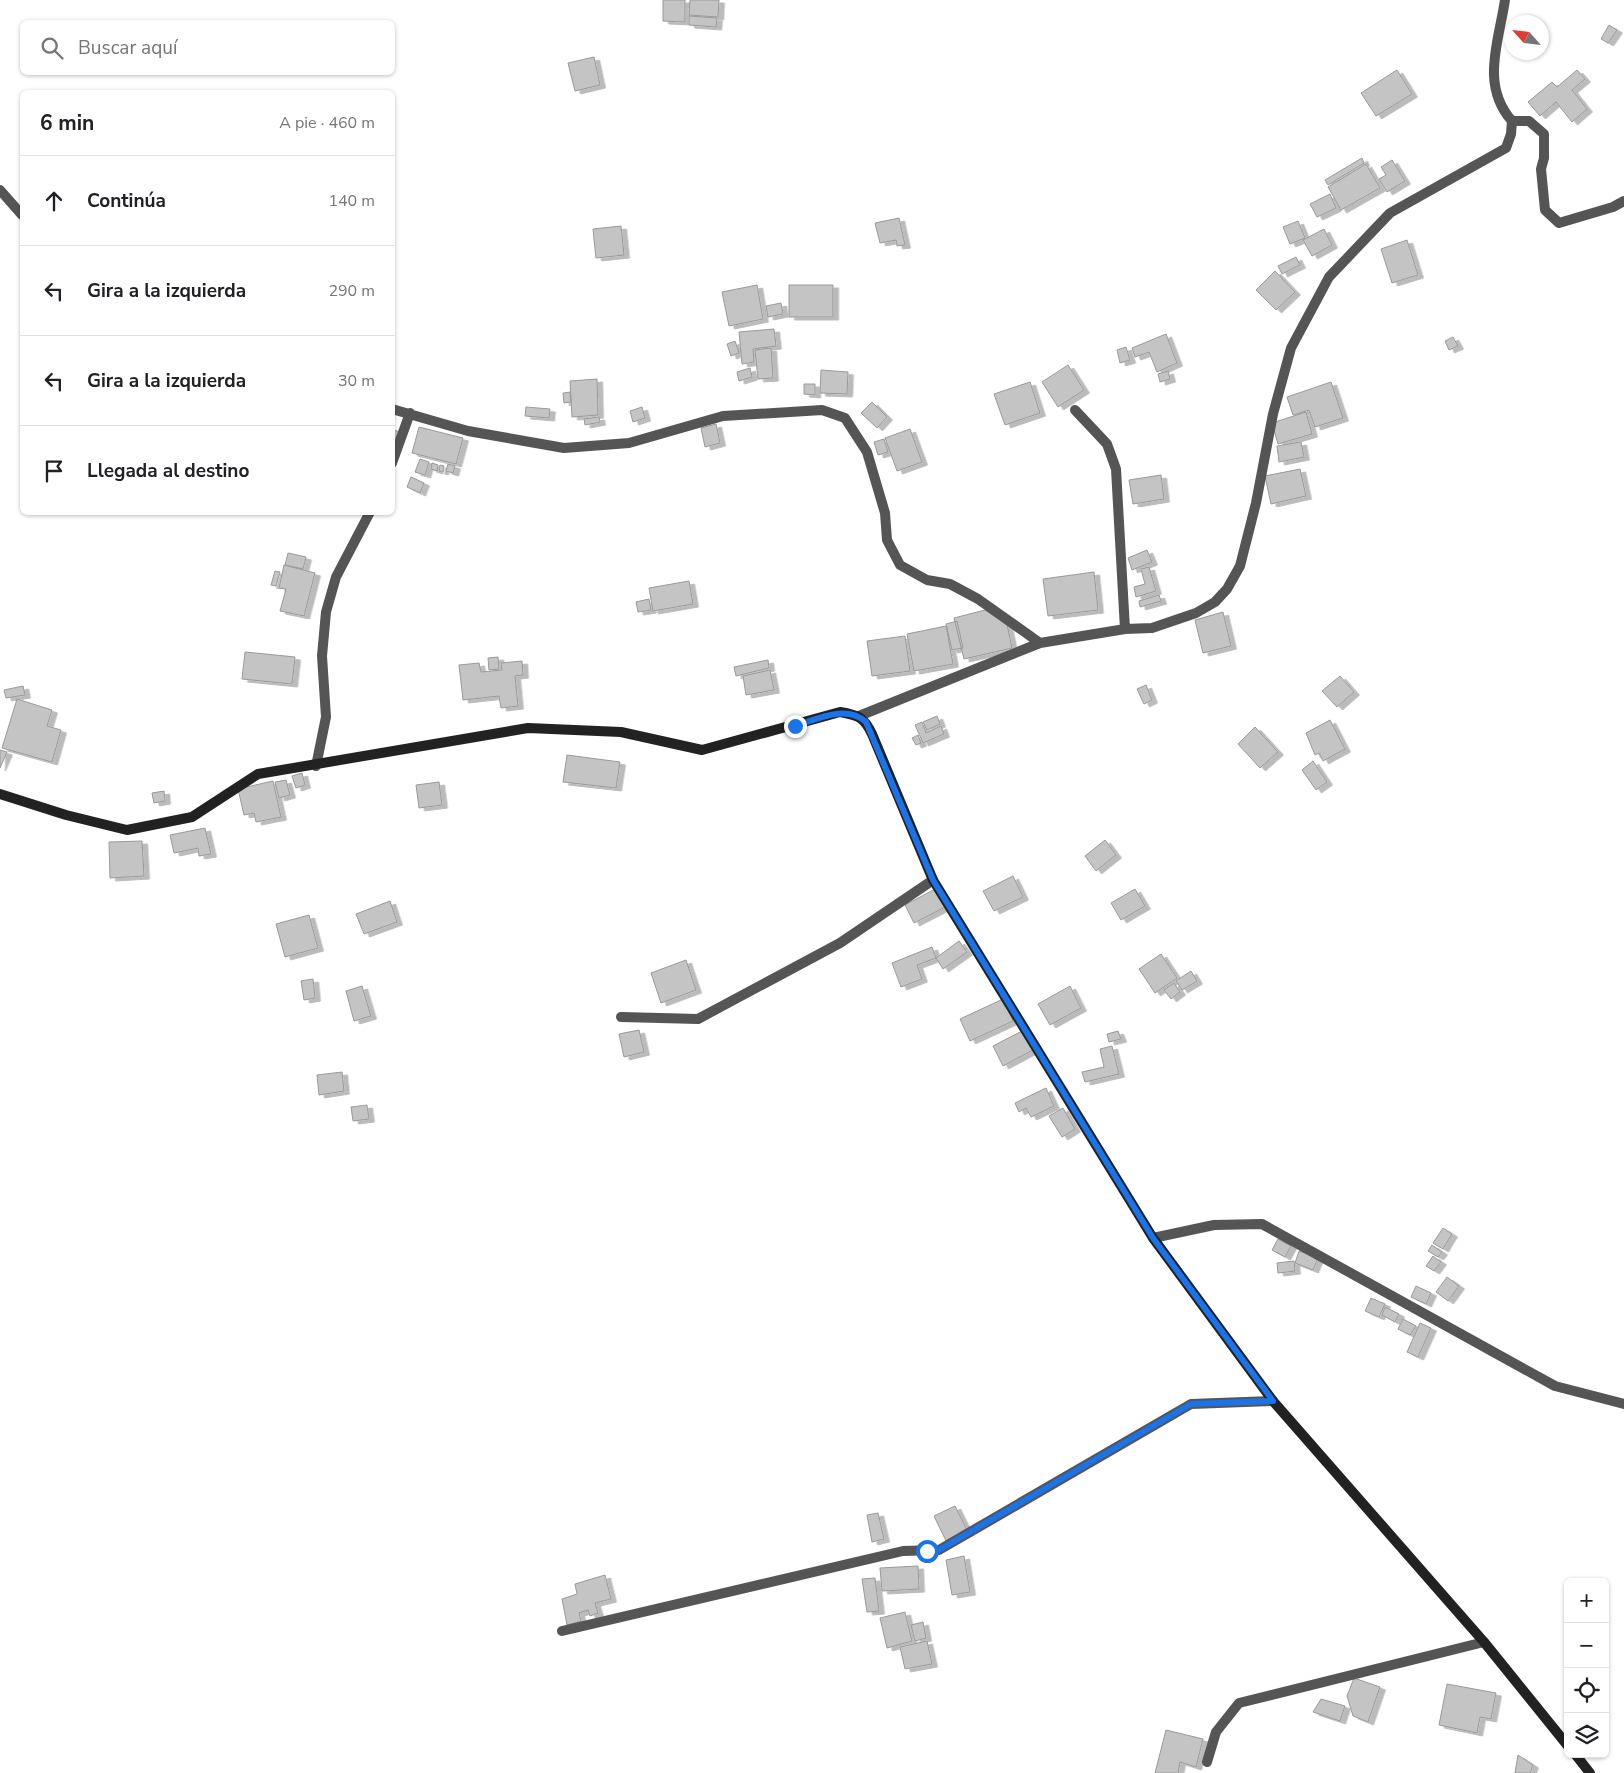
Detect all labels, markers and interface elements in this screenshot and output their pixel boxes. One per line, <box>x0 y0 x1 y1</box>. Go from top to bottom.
north arrow <box>1504 15 1549 60</box>
search box <box>20 20 395 75</box>
icon: search <box>38 34 66 62</box>
text: Buscar aquí <box>78 35 177 61</box>
text: 6 min <box>40 109 94 137</box>
text: A pie · 460 m <box>279 112 375 134</box>
icon: ahead <box>40 187 68 215</box>
text: Continúa <box>87 188 166 214</box>
text: 140 m <box>328 190 375 212</box>
icon: left <box>40 277 68 305</box>
text: Gira a la izquierda <box>87 278 246 304</box>
text: 290 m <box>328 280 375 302</box>
icon: left <box>40 367 68 395</box>
text: Gira a la izquierda <box>87 368 246 394</box>
text: 30 m <box>338 370 375 392</box>
icon: arrive <box>40 457 68 485</box>
text: Llegada al destino <box>87 458 249 484</box>
route end <box>784 715 807 738</box>
route start <box>916 1540 939 1563</box>
map controls <box>1564 1578 1609 1758</box>
button: + <box>1564 1578 1609 1623</box>
button: − <box>1564 1623 1609 1668</box>
button: locate <box>1564 1668 1609 1713</box>
button: layers <box>1564 1713 1609 1758</box>

